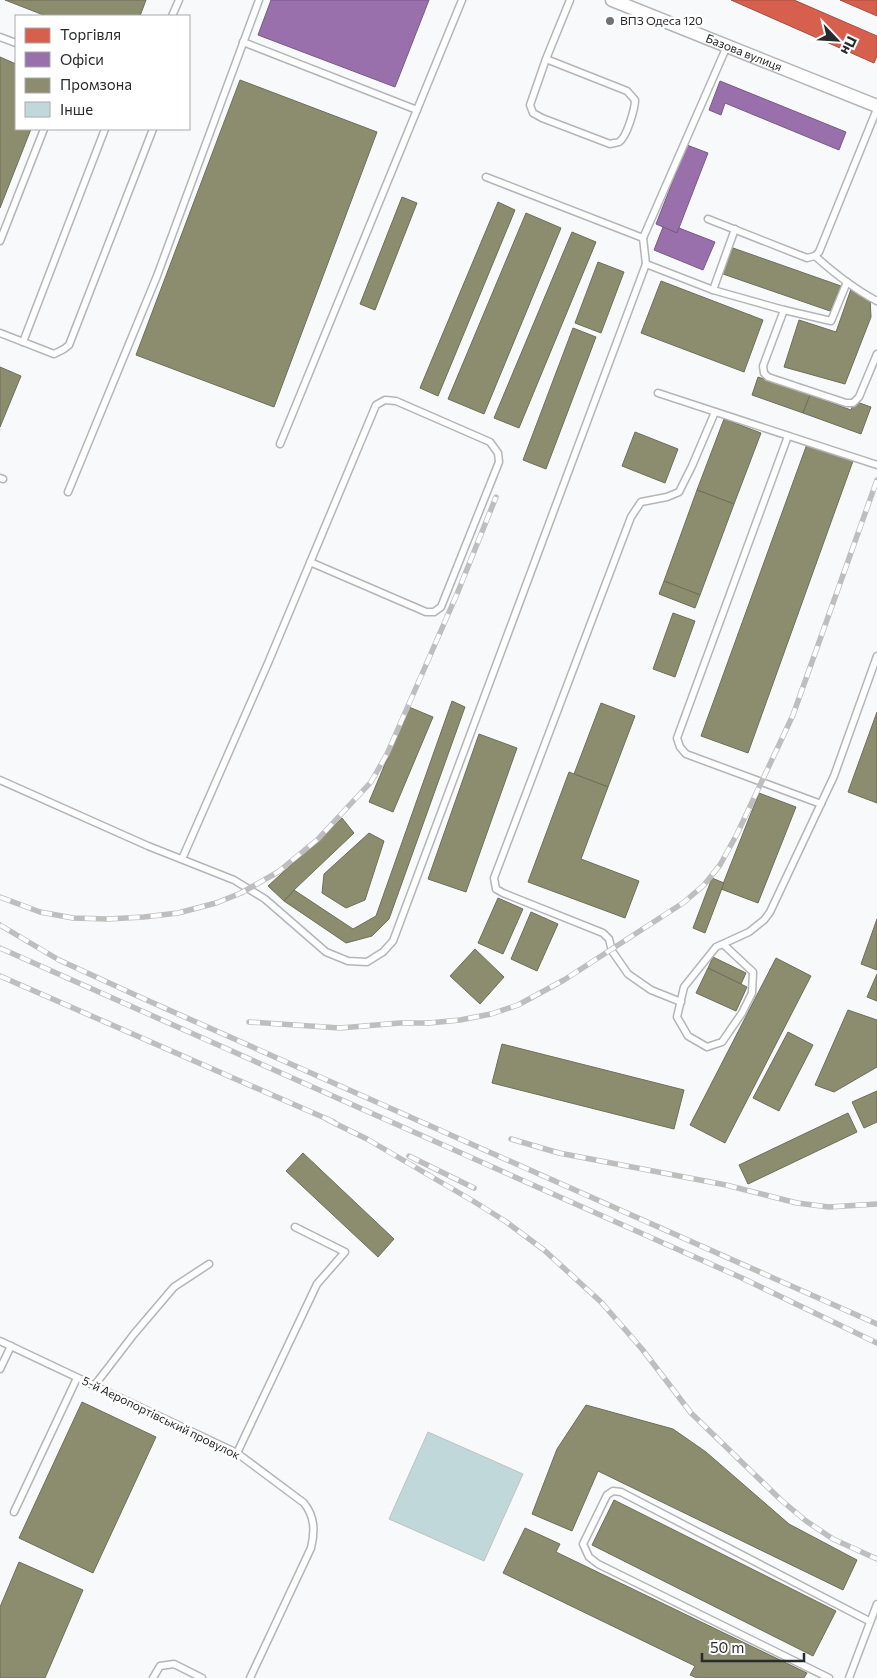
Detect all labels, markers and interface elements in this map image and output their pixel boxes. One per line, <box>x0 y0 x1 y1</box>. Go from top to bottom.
place label: ВПЗ Одеса 120 <box>620 13 703 27</box>
legend <box>15 15 190 130</box>
marker: ВПЗ Одеса 120 <box>604 15 616 27</box>
north arrow <box>812 15 862 65</box>
text: Торгівля <box>60 25 121 43</box>
street label: Базова вулиця <box>704 30 784 73</box>
text: Пн <box>838 34 861 58</box>
text: Офіси <box>60 50 104 68</box>
text: Промзона <box>60 75 132 93</box>
text: Інше <box>60 100 93 118</box>
street label: 5-й Аеропортівський провулок <box>80 1373 243 1462</box>
scale bar <box>702 1630 804 1662</box>
text: 50 m <box>710 1638 744 1656</box>

